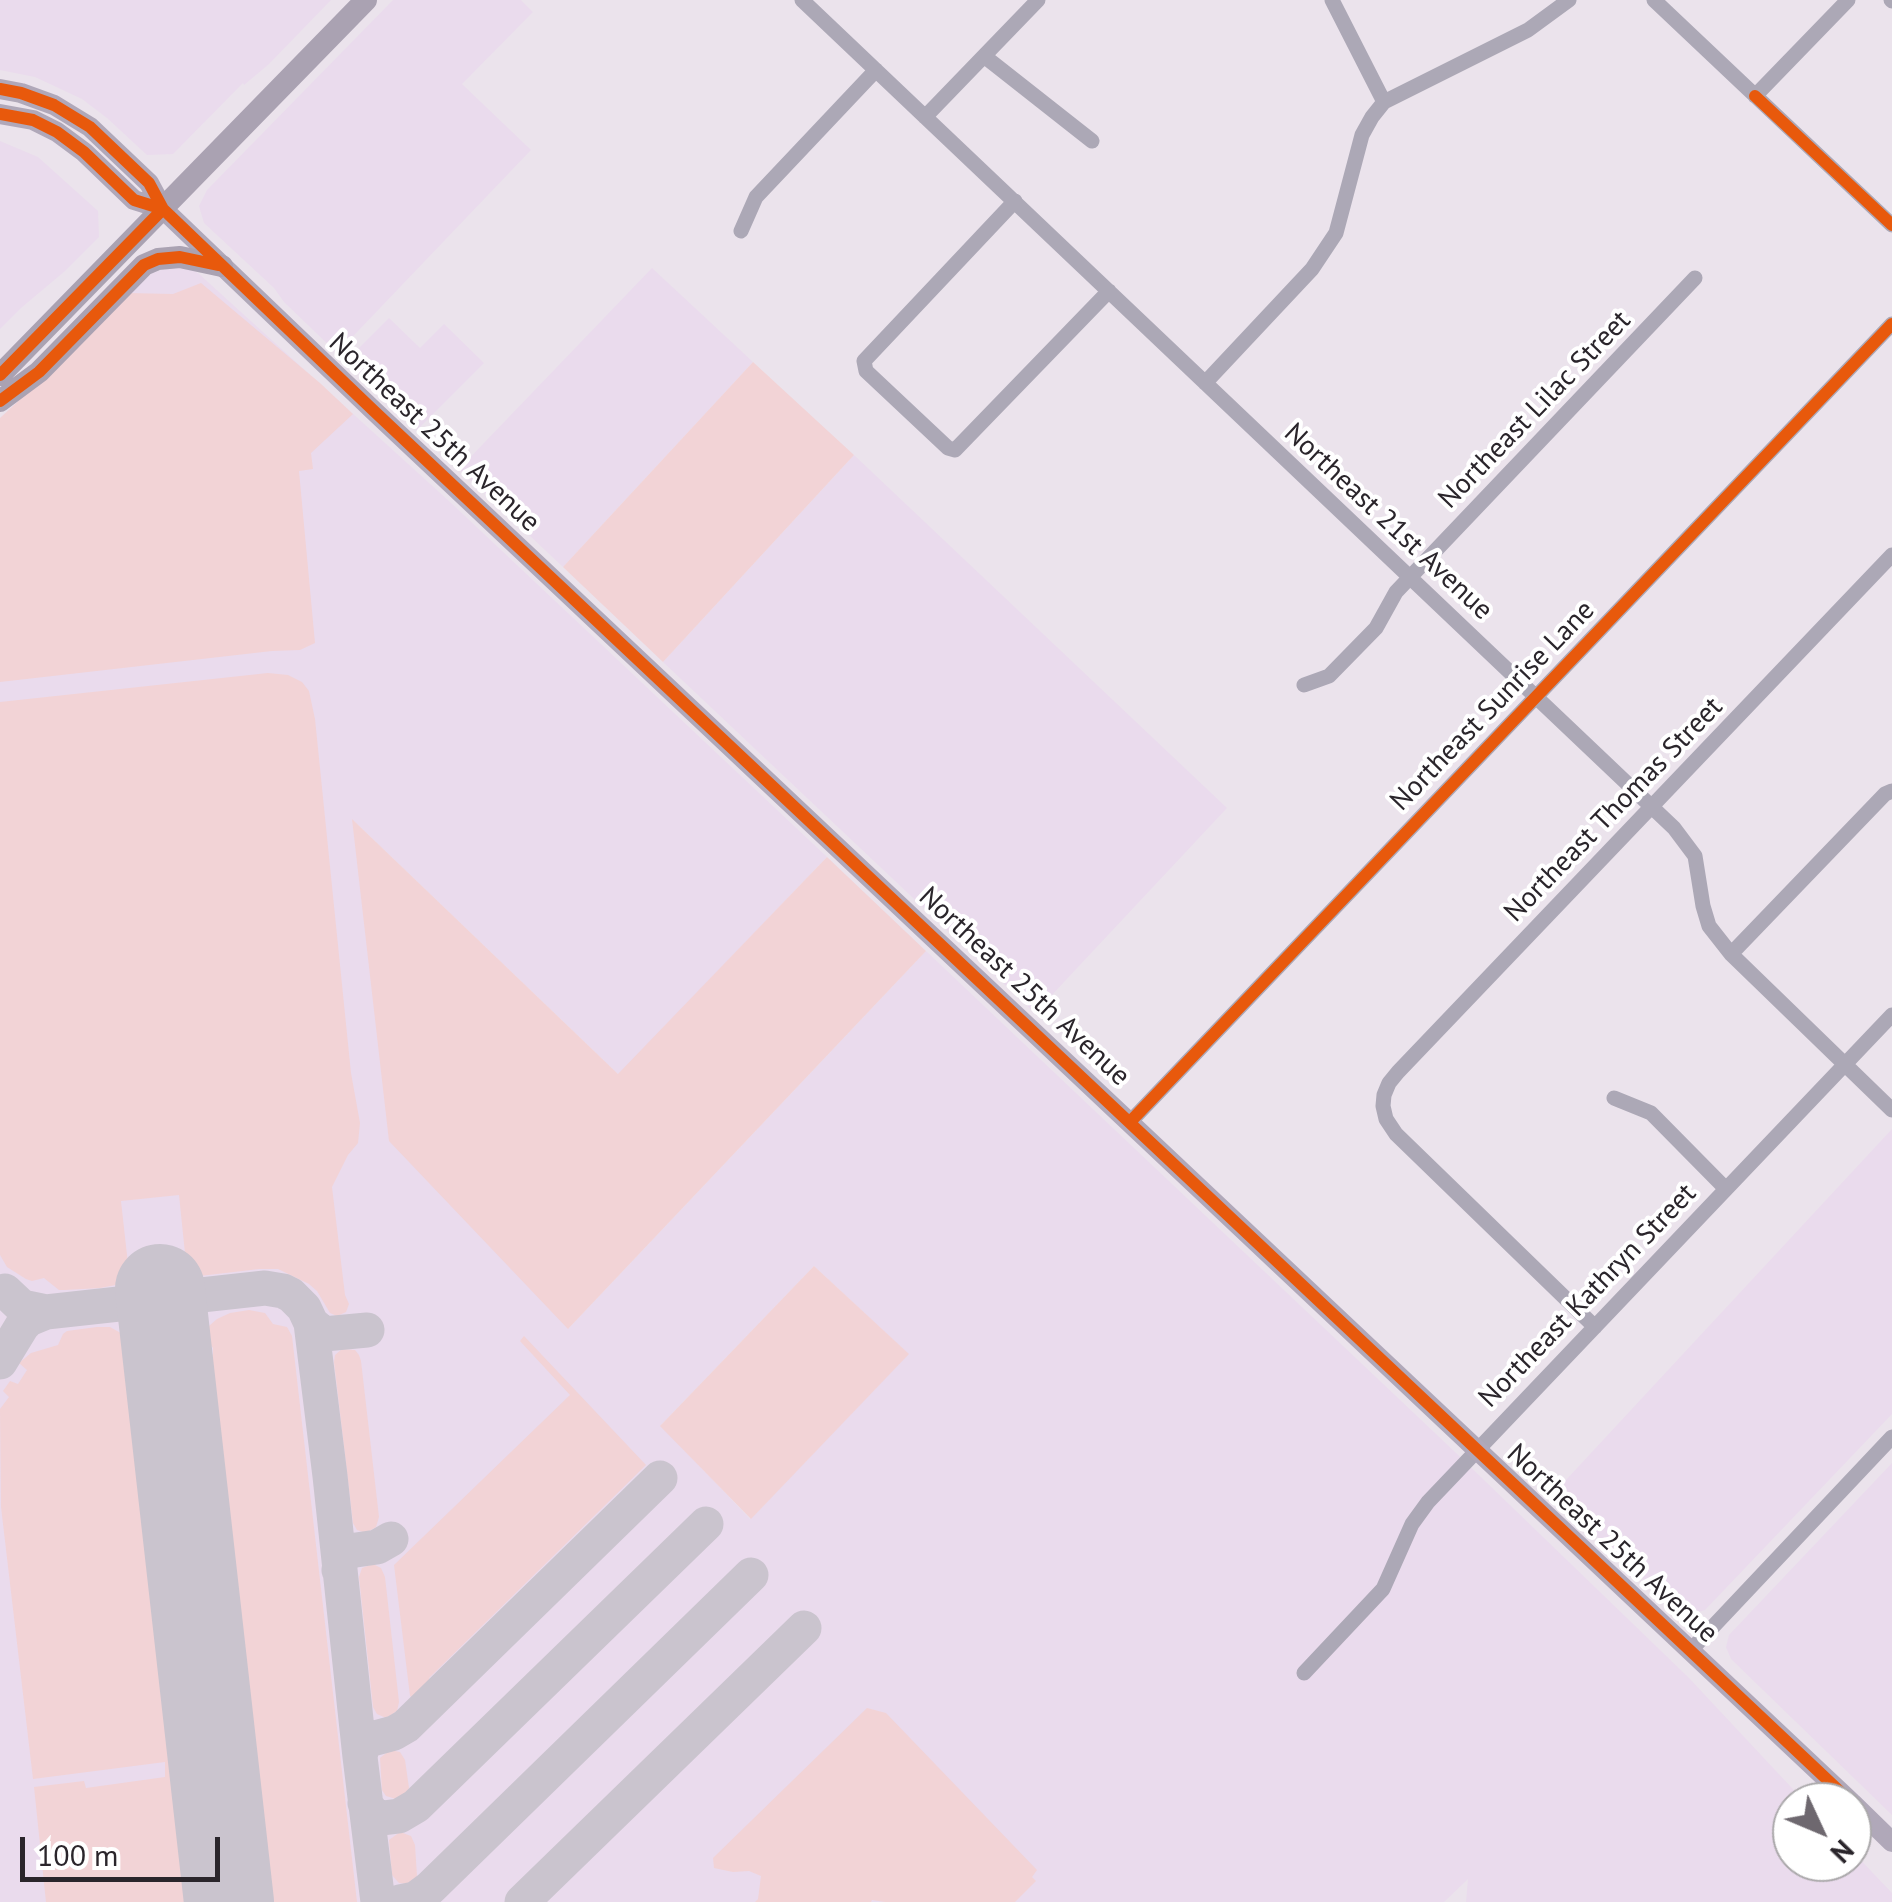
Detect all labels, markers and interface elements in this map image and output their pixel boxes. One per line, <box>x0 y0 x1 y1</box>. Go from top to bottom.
street label: Northeast Lilac Street <box>1432 304 1638 516</box>
street label: Northeast 25th Avenue <box>322 327 546 539</box>
street label: Northeast 21st Avenue <box>1277 417 1499 627</box>
street label: Northeast Sunrise Lane <box>1384 594 1602 818</box>
street label: Northeast Thomas Street <box>1498 691 1730 929</box>
street label: Northeast 25th Avenue <box>912 881 1136 1093</box>
street label: Northeast Kathryn Street <box>1472 1177 1704 1415</box>
street label: Northeast 25th Avenue <box>1500 1438 1724 1650</box>
north arrow <box>1772 1782 1872 1882</box>
scale bar <box>25 1817 225 1879</box>
text: N <box>1823 1832 1862 1871</box>
text: 100 m <box>37 1835 118 1874</box>

